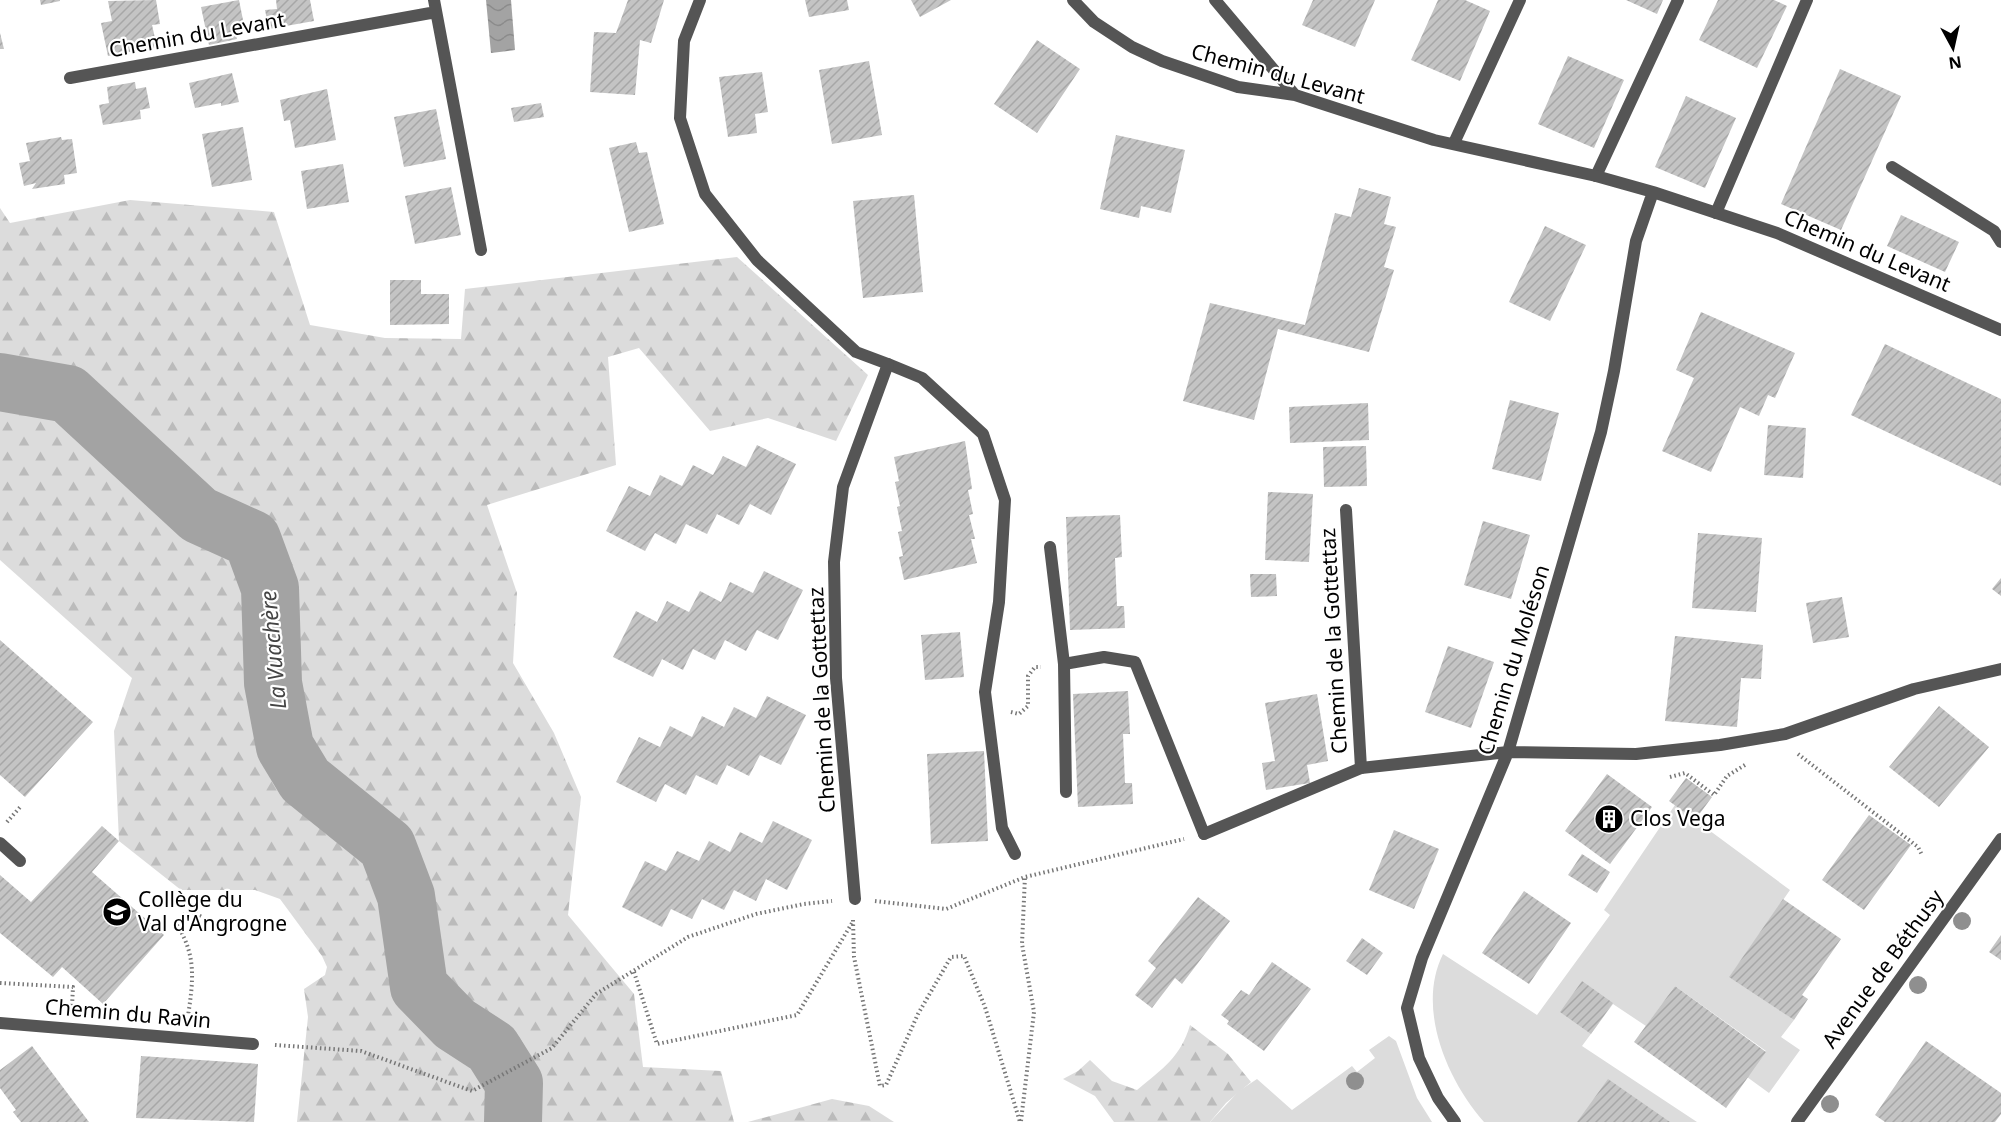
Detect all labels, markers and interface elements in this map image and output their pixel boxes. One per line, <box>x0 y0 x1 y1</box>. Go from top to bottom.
street label: Chemin du Levant <box>107 5 288 63</box>
north arrow <box>1923 18 1983 78</box>
street label: Chemin du Levant <box>1188 36 1368 110</box>
text: N <box>1947 51 1963 75</box>
street label: Chemin du Levant <box>1780 202 1955 298</box>
street label: Chemin de la Gottettaz <box>1313 527 1353 755</box>
street label: Chemin du Moléson <box>1471 561 1555 758</box>
street label: Chemin de la Gottettaz <box>801 586 841 814</box>
water label: La Vuachère <box>252 590 292 711</box>
building icon: Clos Vega <box>1593 803 1625 835</box>
place label: Clos Vega <box>1630 804 1726 832</box>
street label: Avenue de Béthusy <box>1815 883 1949 1053</box>
place label: Collège du Val d'Angrogne <box>138 885 287 937</box>
school or university icon: Collège du Val d'Angrogne <box>101 896 133 928</box>
street label: Chemin du Ravin <box>44 992 212 1034</box>

